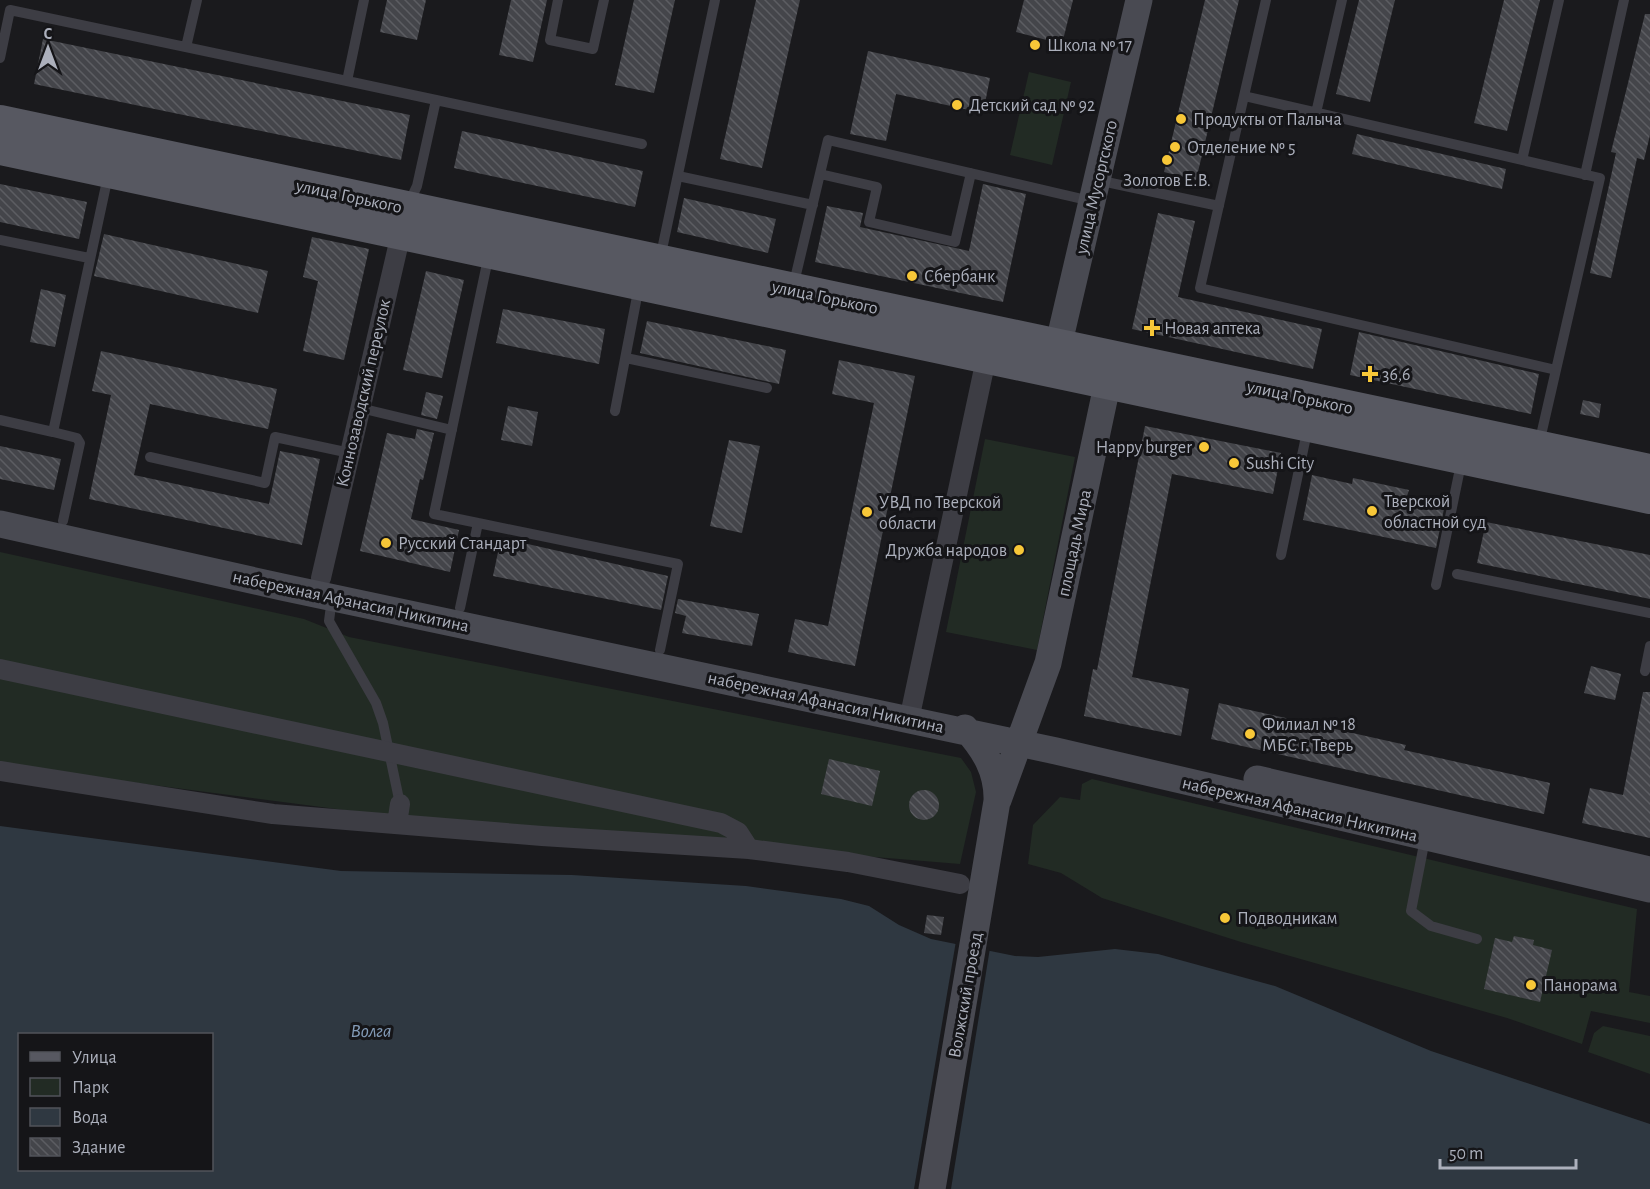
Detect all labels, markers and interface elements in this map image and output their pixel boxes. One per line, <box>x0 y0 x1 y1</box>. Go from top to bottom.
north arrow <box>18 18 78 78</box>
text: С <box>44 26 53 42</box>
place label: Школа № 17 <box>1047 37 1132 55</box>
marker: Школа № 17 <box>1028 38 1042 52</box>
place label: Детский сад № 92 <box>969 97 1095 115</box>
marker: Детский сад № 92 <box>950 98 964 112</box>
place label: Продукты от Палыча <box>1193 111 1342 129</box>
marker: Продукты от Палыча <box>1174 112 1188 126</box>
street label: улица Мусоргского <box>1073 119 1121 257</box>
place label: Отделение № 5 <box>1187 139 1296 157</box>
marker: Отделение № 5 <box>1168 140 1182 154</box>
marker: Золотов Е.В. <box>1160 153 1174 167</box>
place label: Золотов Е.В. <box>1123 172 1211 190</box>
street label: улица Горького <box>293 177 404 217</box>
place label: Сбербанк <box>924 267 996 286</box>
marker: Сбербанк <box>905 269 919 283</box>
street label: улица Горького <box>769 278 880 318</box>
street label: Коннозаводский переулок <box>334 297 395 489</box>
place label: Новая аптека <box>1164 320 1261 338</box>
marker: Новая аптека <box>1145 321 1159 335</box>
place label: 36,6 <box>1382 366 1410 384</box>
marker: 36,6 <box>1363 367 1377 381</box>
street label: улица Горького <box>1244 378 1355 418</box>
place label: Happy burger <box>1096 439 1192 457</box>
marker: Happy burger <box>1197 440 1211 454</box>
place label: Sushi City <box>1246 455 1314 473</box>
marker: Sushi City <box>1227 456 1241 470</box>
street label: площадь Мира <box>1055 488 1095 598</box>
place label: Тверской областной суд <box>1384 493 1486 532</box>
place label: УВД по Тверской области <box>879 494 1001 533</box>
marker: Тверской областной суд <box>1365 504 1379 518</box>
marker: УВД по Тверской области <box>860 505 874 519</box>
place label: Русский Стандарт <box>398 535 527 553</box>
marker: Русский Стандарт <box>379 536 393 550</box>
place label: Дружба народов <box>885 541 1007 560</box>
marker: Дружба народов <box>1012 543 1026 557</box>
street label: набережная Афанасия Никитина <box>231 567 471 636</box>
street label: набережная Афанасия Никитина <box>706 668 946 737</box>
place label: Филиал № 18 МБС г. Тверь <box>1262 716 1356 755</box>
marker: Филиал № 18 МБС г. Тверь <box>1243 727 1257 741</box>
street label: набережная Афанасия Никитина <box>1180 773 1419 846</box>
place label: Подводникам <box>1237 910 1338 928</box>
marker: Подводникам <box>1218 911 1232 925</box>
street label: Волжский проезд <box>946 931 986 1059</box>
place label: Панорама <box>1543 977 1617 995</box>
marker: Панорама <box>1524 978 1538 992</box>
water label: Волга <box>350 1021 392 1041</box>
legend <box>18 1033 213 1171</box>
text: Улица <box>72 1049 117 1067</box>
text: Парк <box>72 1079 110 1097</box>
text: Вода <box>72 1109 108 1127</box>
scale bar <box>1440 1132 1576 1170</box>
text: Здание <box>72 1139 126 1157</box>
text: 50 m <box>1449 1145 1483 1163</box>

